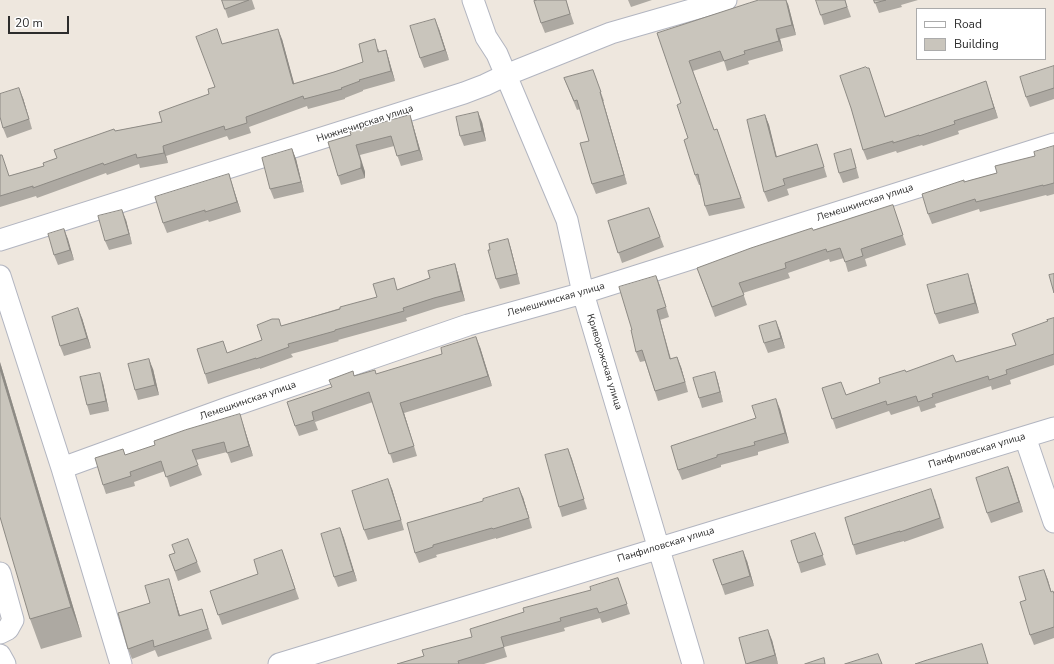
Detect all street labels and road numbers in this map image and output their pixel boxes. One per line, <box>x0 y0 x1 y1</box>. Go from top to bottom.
street label: Нижнечирская улица <box>315 103 415 145</box>
street label: Лемешкинская улица <box>815 182 915 224</box>
street label: Лемешкинская улица <box>506 280 606 320</box>
street label: Криворожская улица <box>584 312 624 412</box>
street label: Лемешкинская улица <box>198 379 298 423</box>
street label: Панфиловская улица <box>927 431 1027 471</box>
street label: Панфиловская улица <box>616 525 716 565</box>

